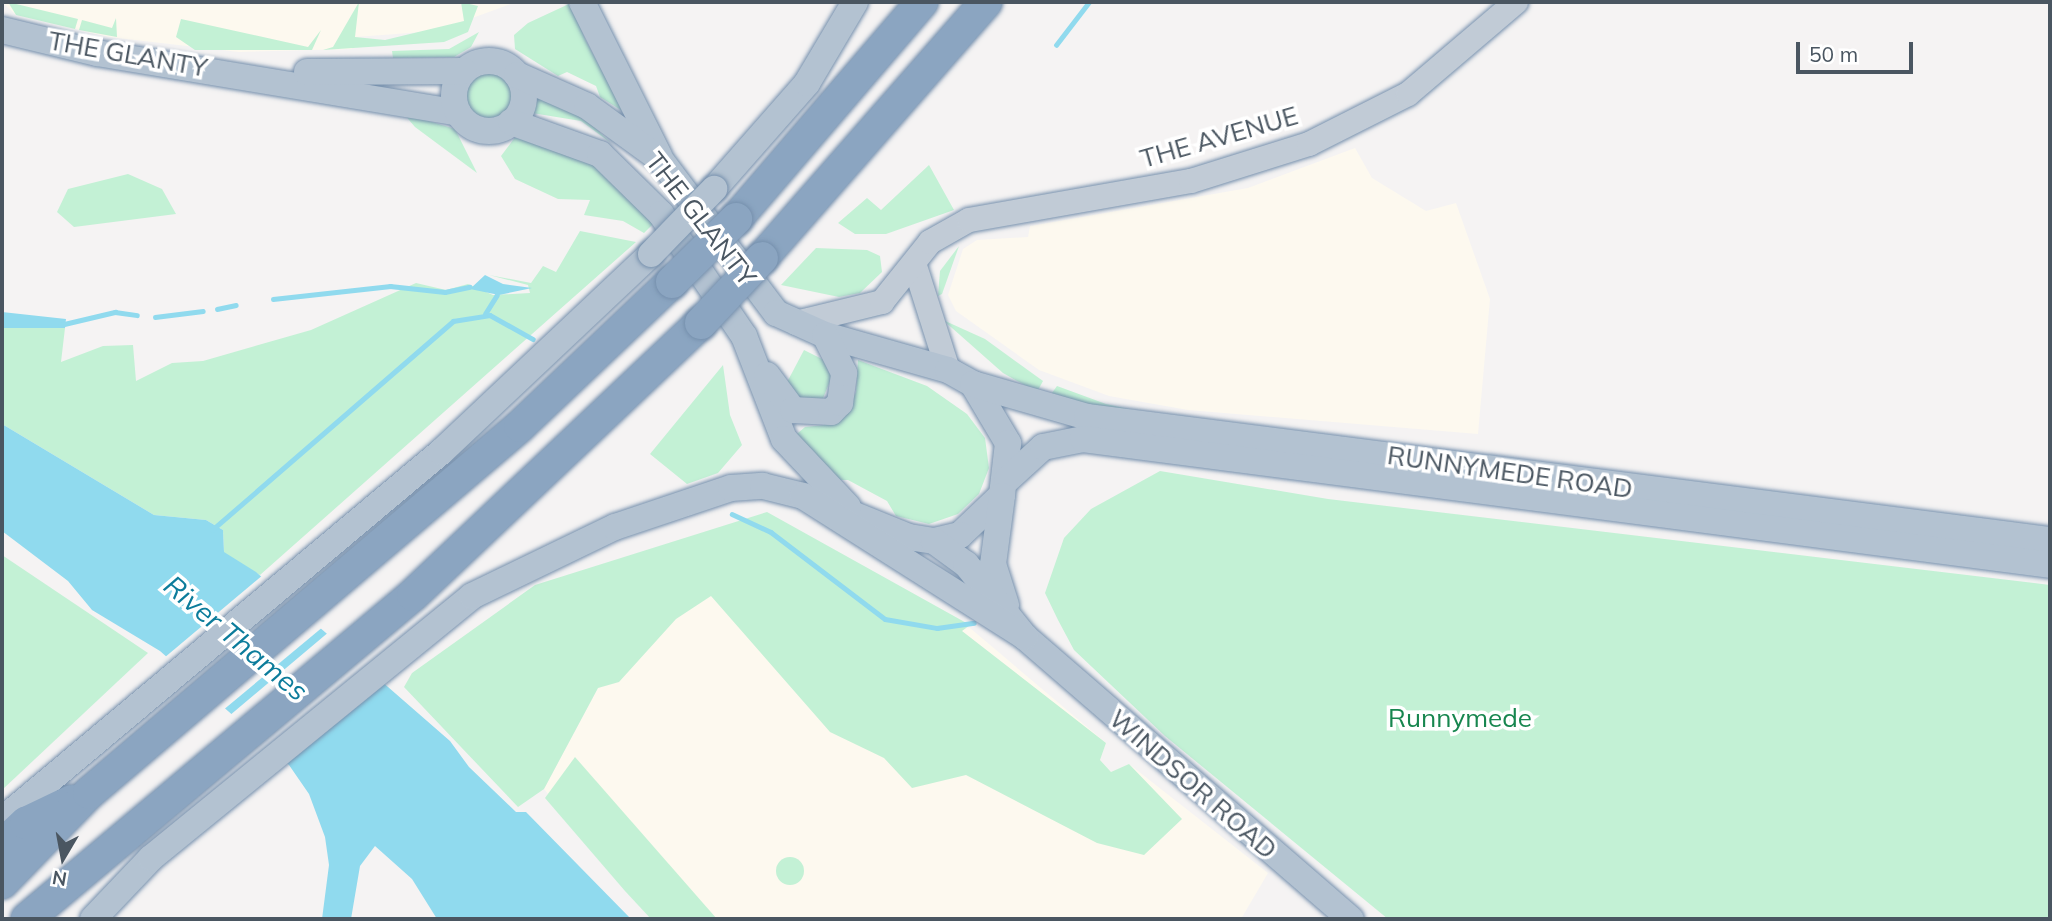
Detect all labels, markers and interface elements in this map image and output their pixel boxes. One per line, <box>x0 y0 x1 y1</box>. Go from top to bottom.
street label: THE GLANTY <box>46 25 210 83</box>
scale bar <box>1800 28 1917 72</box>
text: 50 m <box>1809 41 1858 67</box>
street label: THE AVENUE <box>1137 100 1301 174</box>
street label: THE GLANTY <box>639 146 763 292</box>
street label: RUNNYMEDE ROAD <box>1385 439 1635 505</box>
water label: River Thames <box>157 568 315 708</box>
park label: Runnymede <box>1388 702 1532 734</box>
street label: WINDSOR ROAD <box>1103 703 1283 865</box>
north arrow <box>28 823 98 893</box>
text: N <box>50 866 69 892</box>

